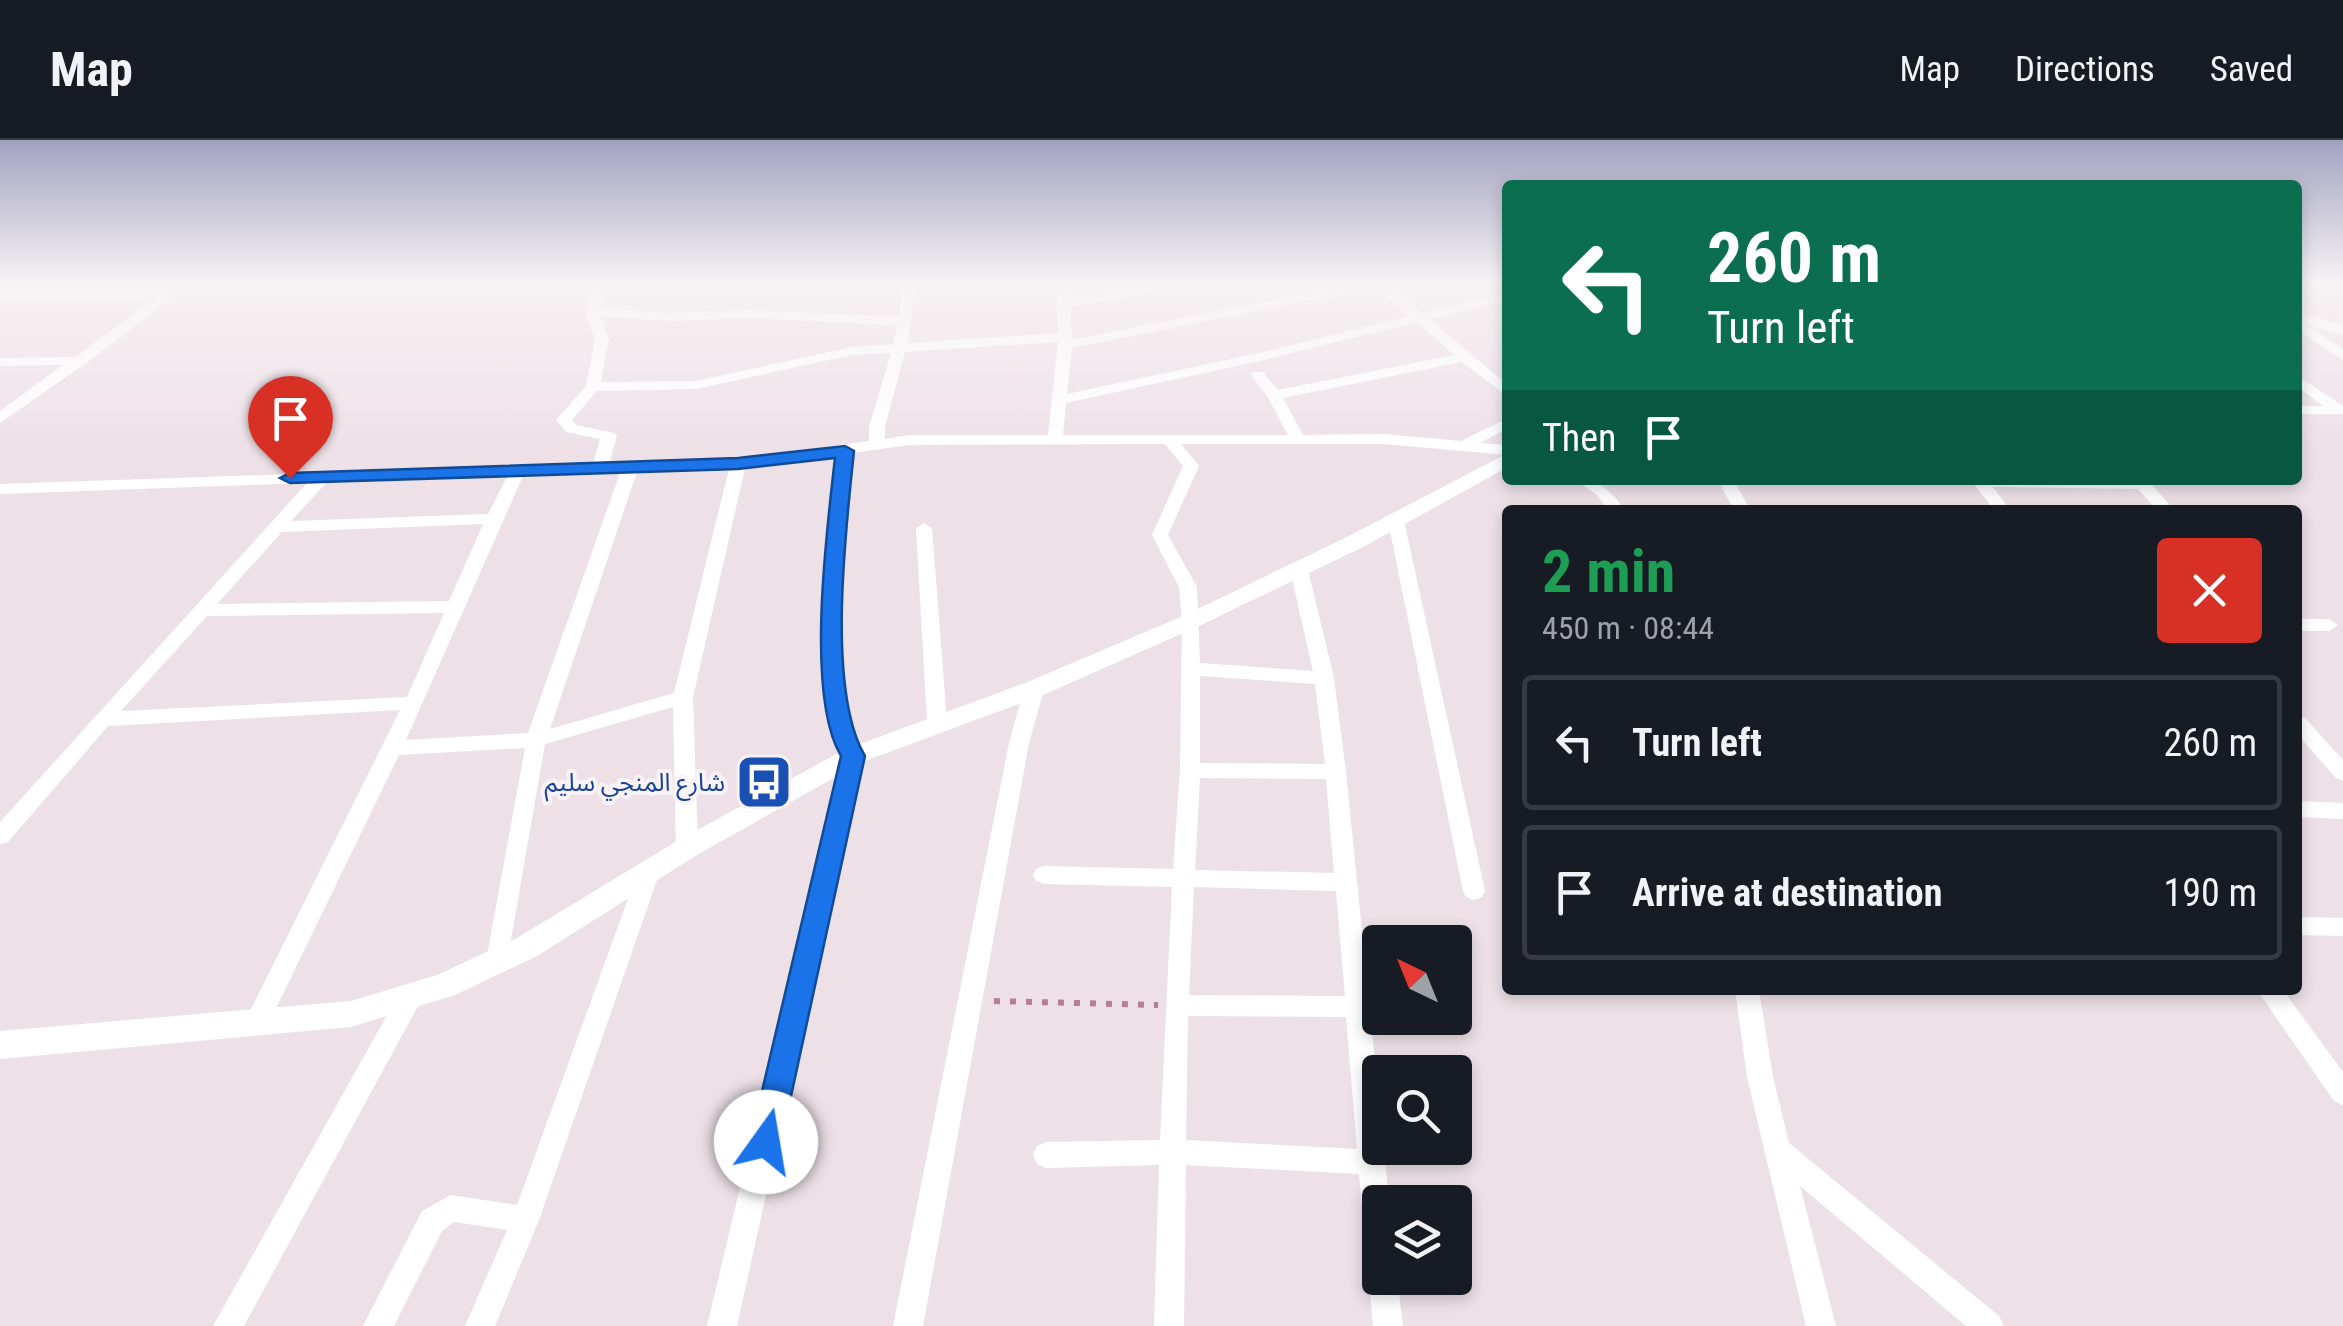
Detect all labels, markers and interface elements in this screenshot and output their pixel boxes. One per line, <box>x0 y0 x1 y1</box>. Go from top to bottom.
text: Map <box>50 41 133 98</box>
text: Map <box>1900 49 1960 90</box>
text: Directions <box>2015 49 2155 90</box>
text: Saved <box>2210 49 2293 90</box>
text: 260 m <box>1707 217 1881 299</box>
icon: left <box>1542 220 1672 350</box>
text: Turn left <box>1707 301 1855 354</box>
pin <box>248 376 333 479</box>
icon: arrive <box>263 391 318 446</box>
icon: arrive <box>1636 410 1691 465</box>
text: Then <box>1542 416 1616 460</box>
text: 2 min <box>1542 536 1675 607</box>
button: close <box>2157 538 2262 643</box>
text: 450 m · 08:44 <box>1542 609 1714 647</box>
icon: left <box>1547 715 1602 770</box>
text: Turn left <box>1632 721 1762 765</box>
text: 260 m <box>2163 721 2257 765</box>
bus stop icon: شارع المنجي سليم <box>734 752 794 812</box>
place label: شارع المنجي سليم <box>545 768 725 802</box>
icon: arrive <box>1547 865 1602 920</box>
text: Arrive at destination <box>1632 871 1942 915</box>
text: 190 m <box>2163 871 2257 915</box>
north arrow <box>1362 925 1472 1035</box>
map controls <box>1362 925 1472 1295</box>
button: search <box>1362 1055 1472 1165</box>
position arrow <box>714 1090 818 1194</box>
button: layers <box>1362 1185 1472 1295</box>

